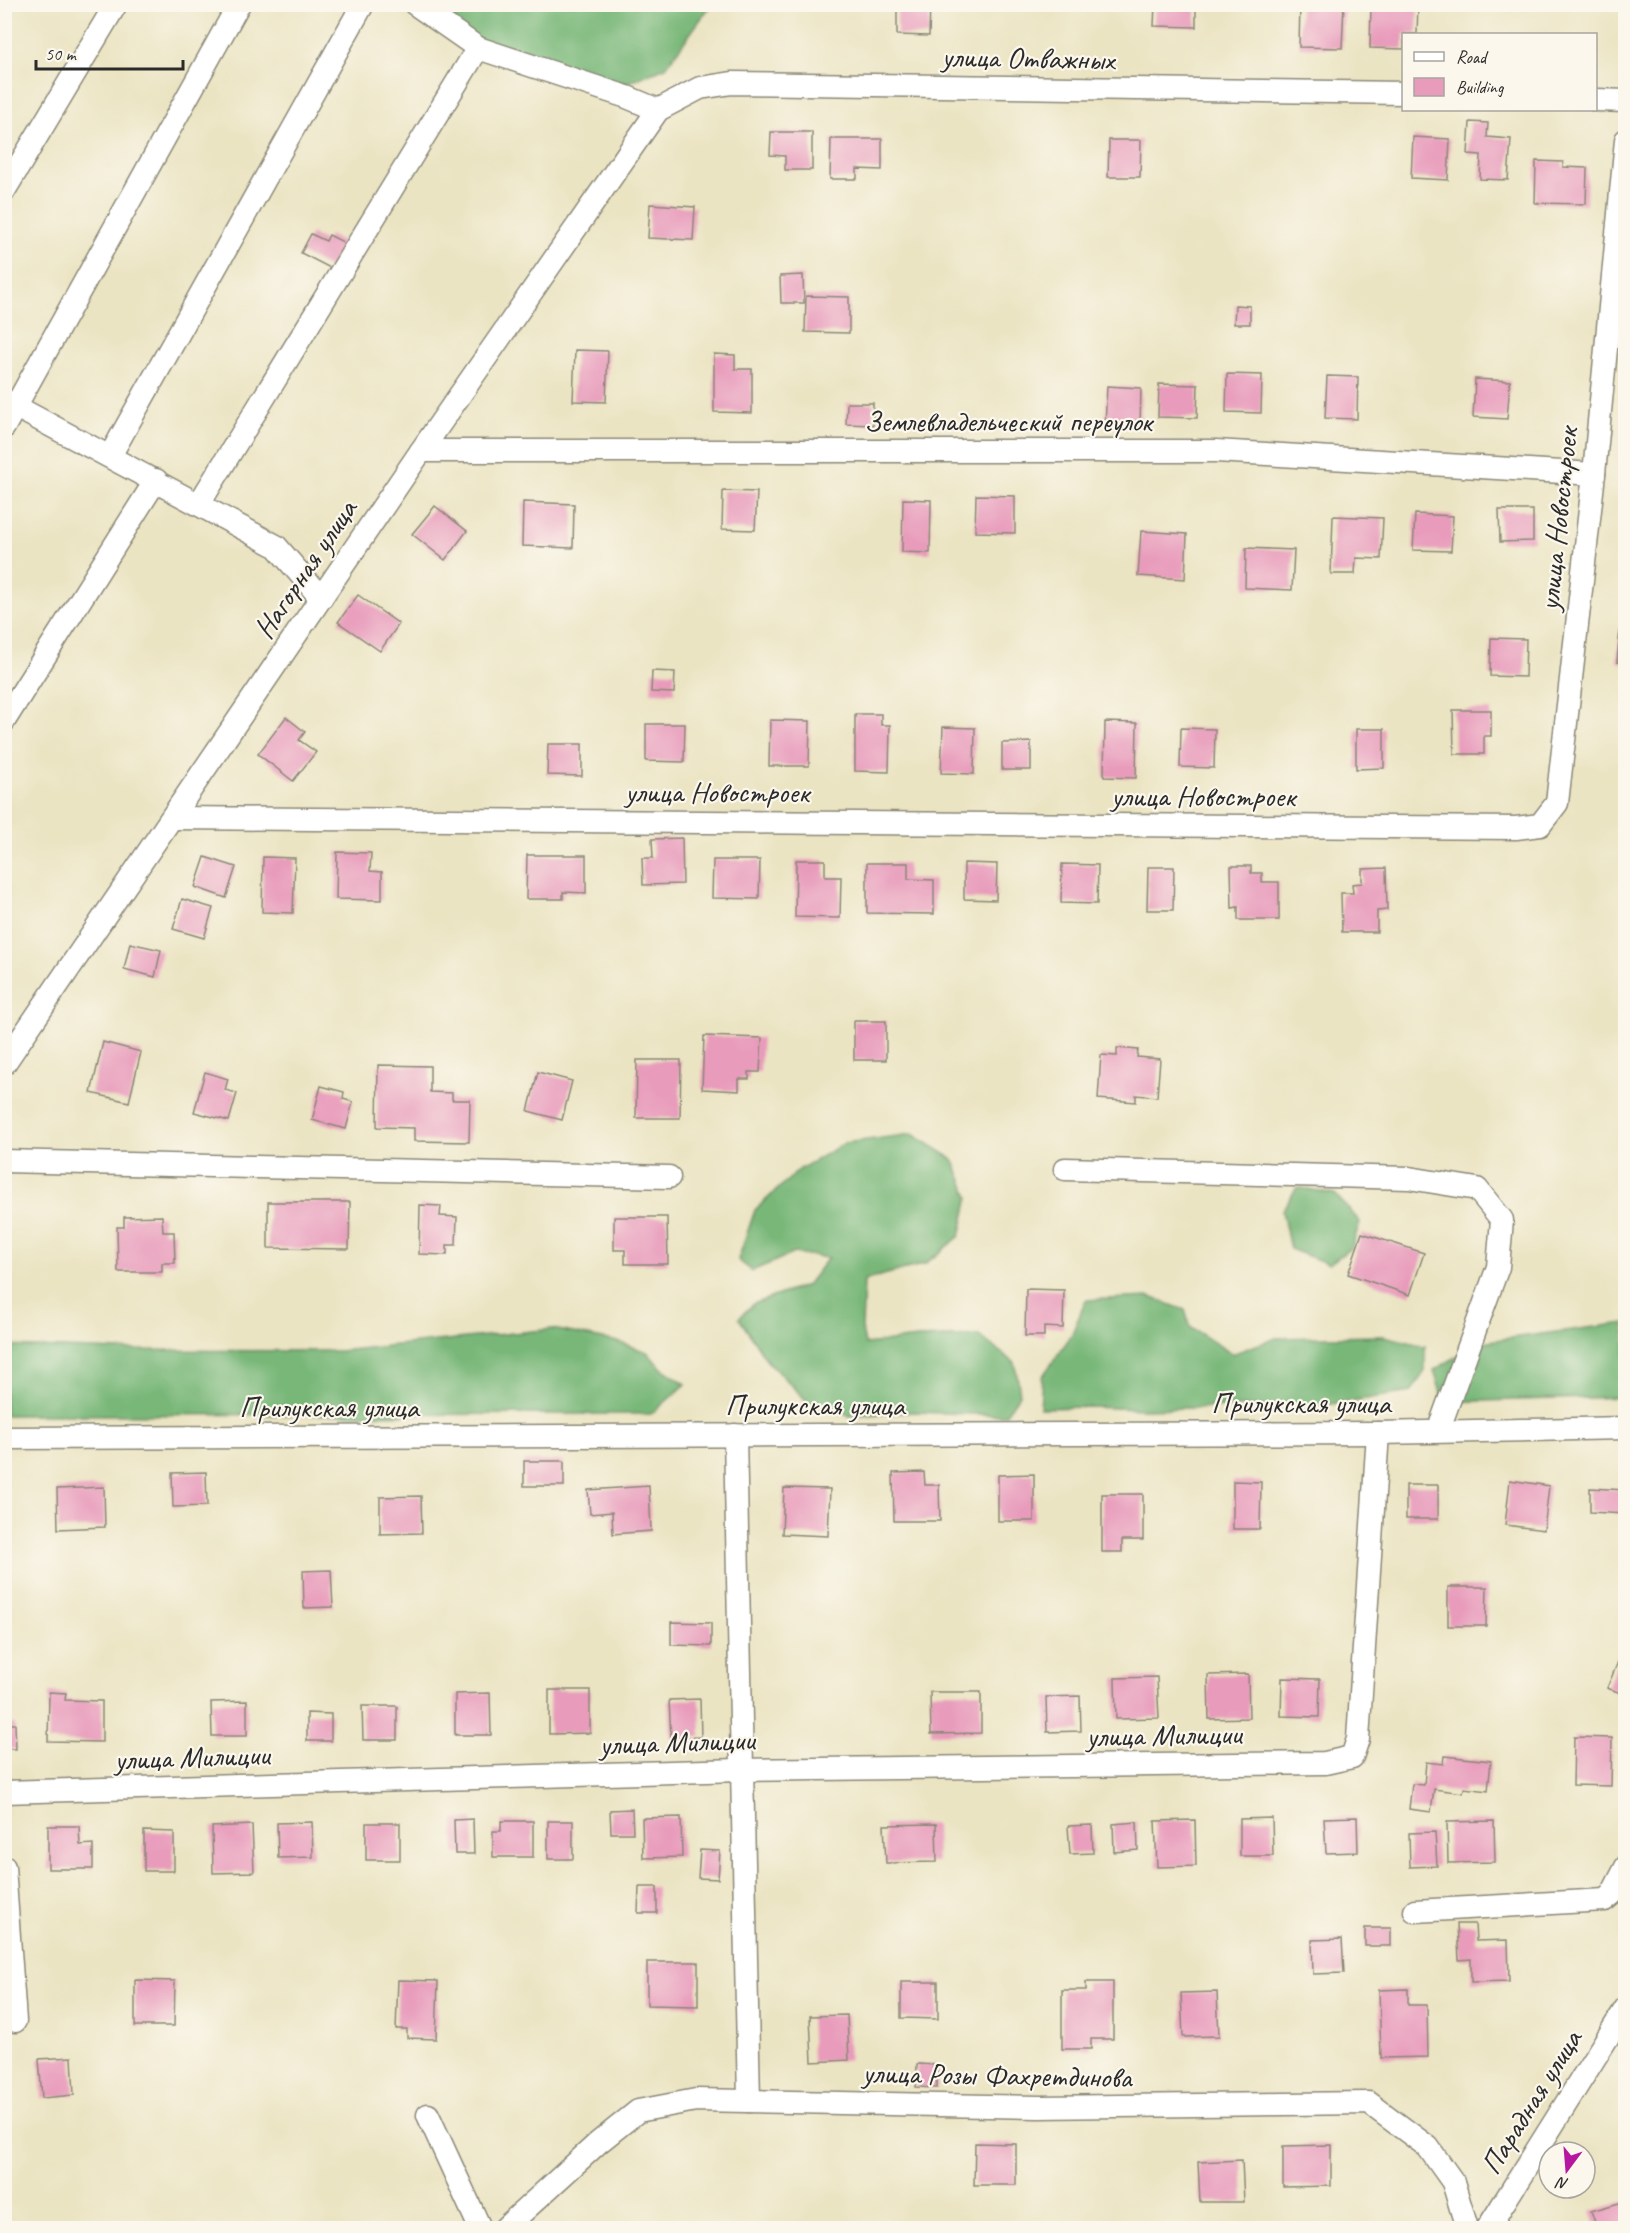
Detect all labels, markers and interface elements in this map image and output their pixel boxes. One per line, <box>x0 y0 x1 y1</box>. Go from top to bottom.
scale bar <box>36 33 183 71</box>
legend <box>1402 33 1597 111</box>
street label: улица Отважных <box>939 37 1117 79</box>
text: 50 m <box>45 43 78 65</box>
text: Road <box>1456 46 1489 68</box>
text: Building <box>1456 76 1505 98</box>
street label: Землевладельческий переулок <box>864 402 1155 440</box>
street label: улица Новостроек <box>1529 423 1587 614</box>
street label: Нагорная улица <box>245 491 366 646</box>
street label: улица Новостроек <box>623 773 812 811</box>
street label: улица Новостроек <box>1109 777 1298 815</box>
street label: Прилукская улица <box>1211 1384 1393 1422</box>
street label: Прилукская улица <box>725 1386 907 1424</box>
street label: Прилукская улица <box>239 1388 421 1426</box>
street label: улица Милиции <box>1084 1715 1244 1755</box>
street label: улица Милиции <box>597 1720 757 1764</box>
street label: улица Милиции <box>112 1735 272 1779</box>
street label: Парадная улица <box>1472 2021 1591 2181</box>
street label: улица Розы Фахретдинова <box>860 2054 1134 2096</box>
north arrow <box>1537 2140 1597 2200</box>
text: N <box>1553 2172 1571 2194</box>

